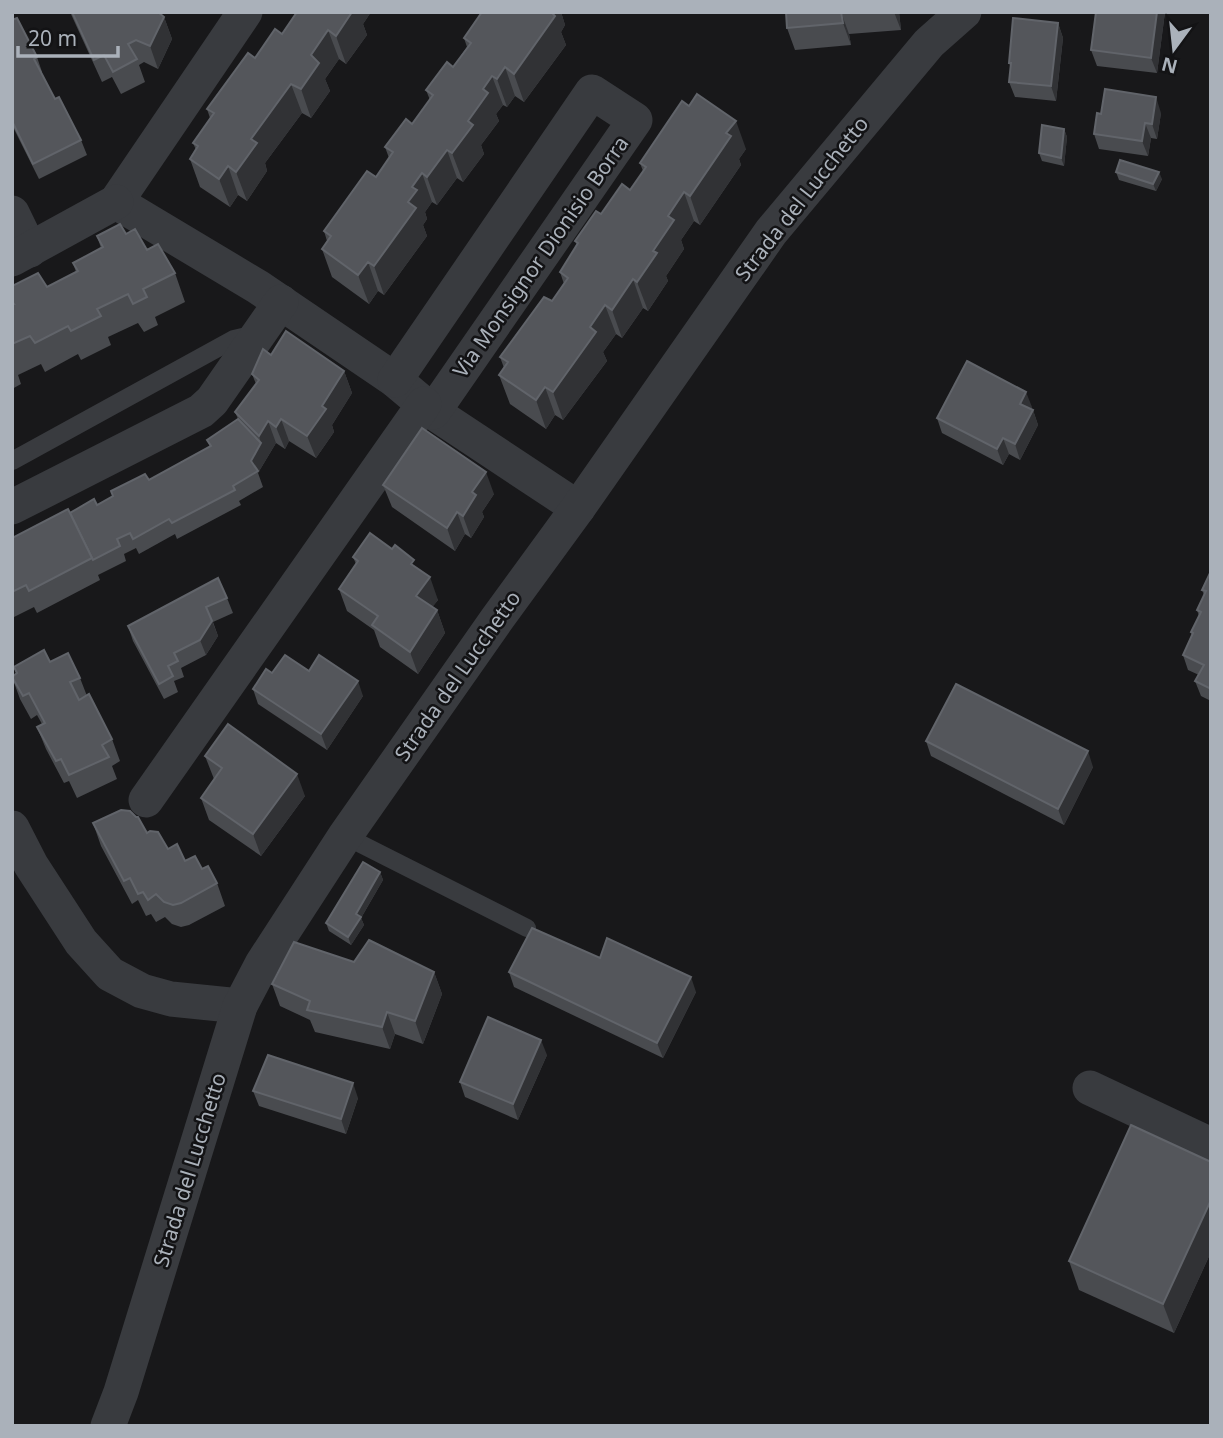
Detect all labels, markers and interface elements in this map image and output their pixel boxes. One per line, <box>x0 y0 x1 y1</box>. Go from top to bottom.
scale bar <box>18 14 117 58</box>
north arrow <box>1139 14 1209 84</box>
text: 20 m <box>28 24 77 52</box>
text: N <box>1159 51 1180 80</box>
street label: Strada del Lucchetto <box>728 110 874 287</box>
street label: Via Monsignor Dionisio Borra <box>446 130 634 383</box>
street label: Strada del Lucchetto <box>388 585 527 766</box>
street label: Strada del Lucchetto <box>146 1069 232 1270</box>

